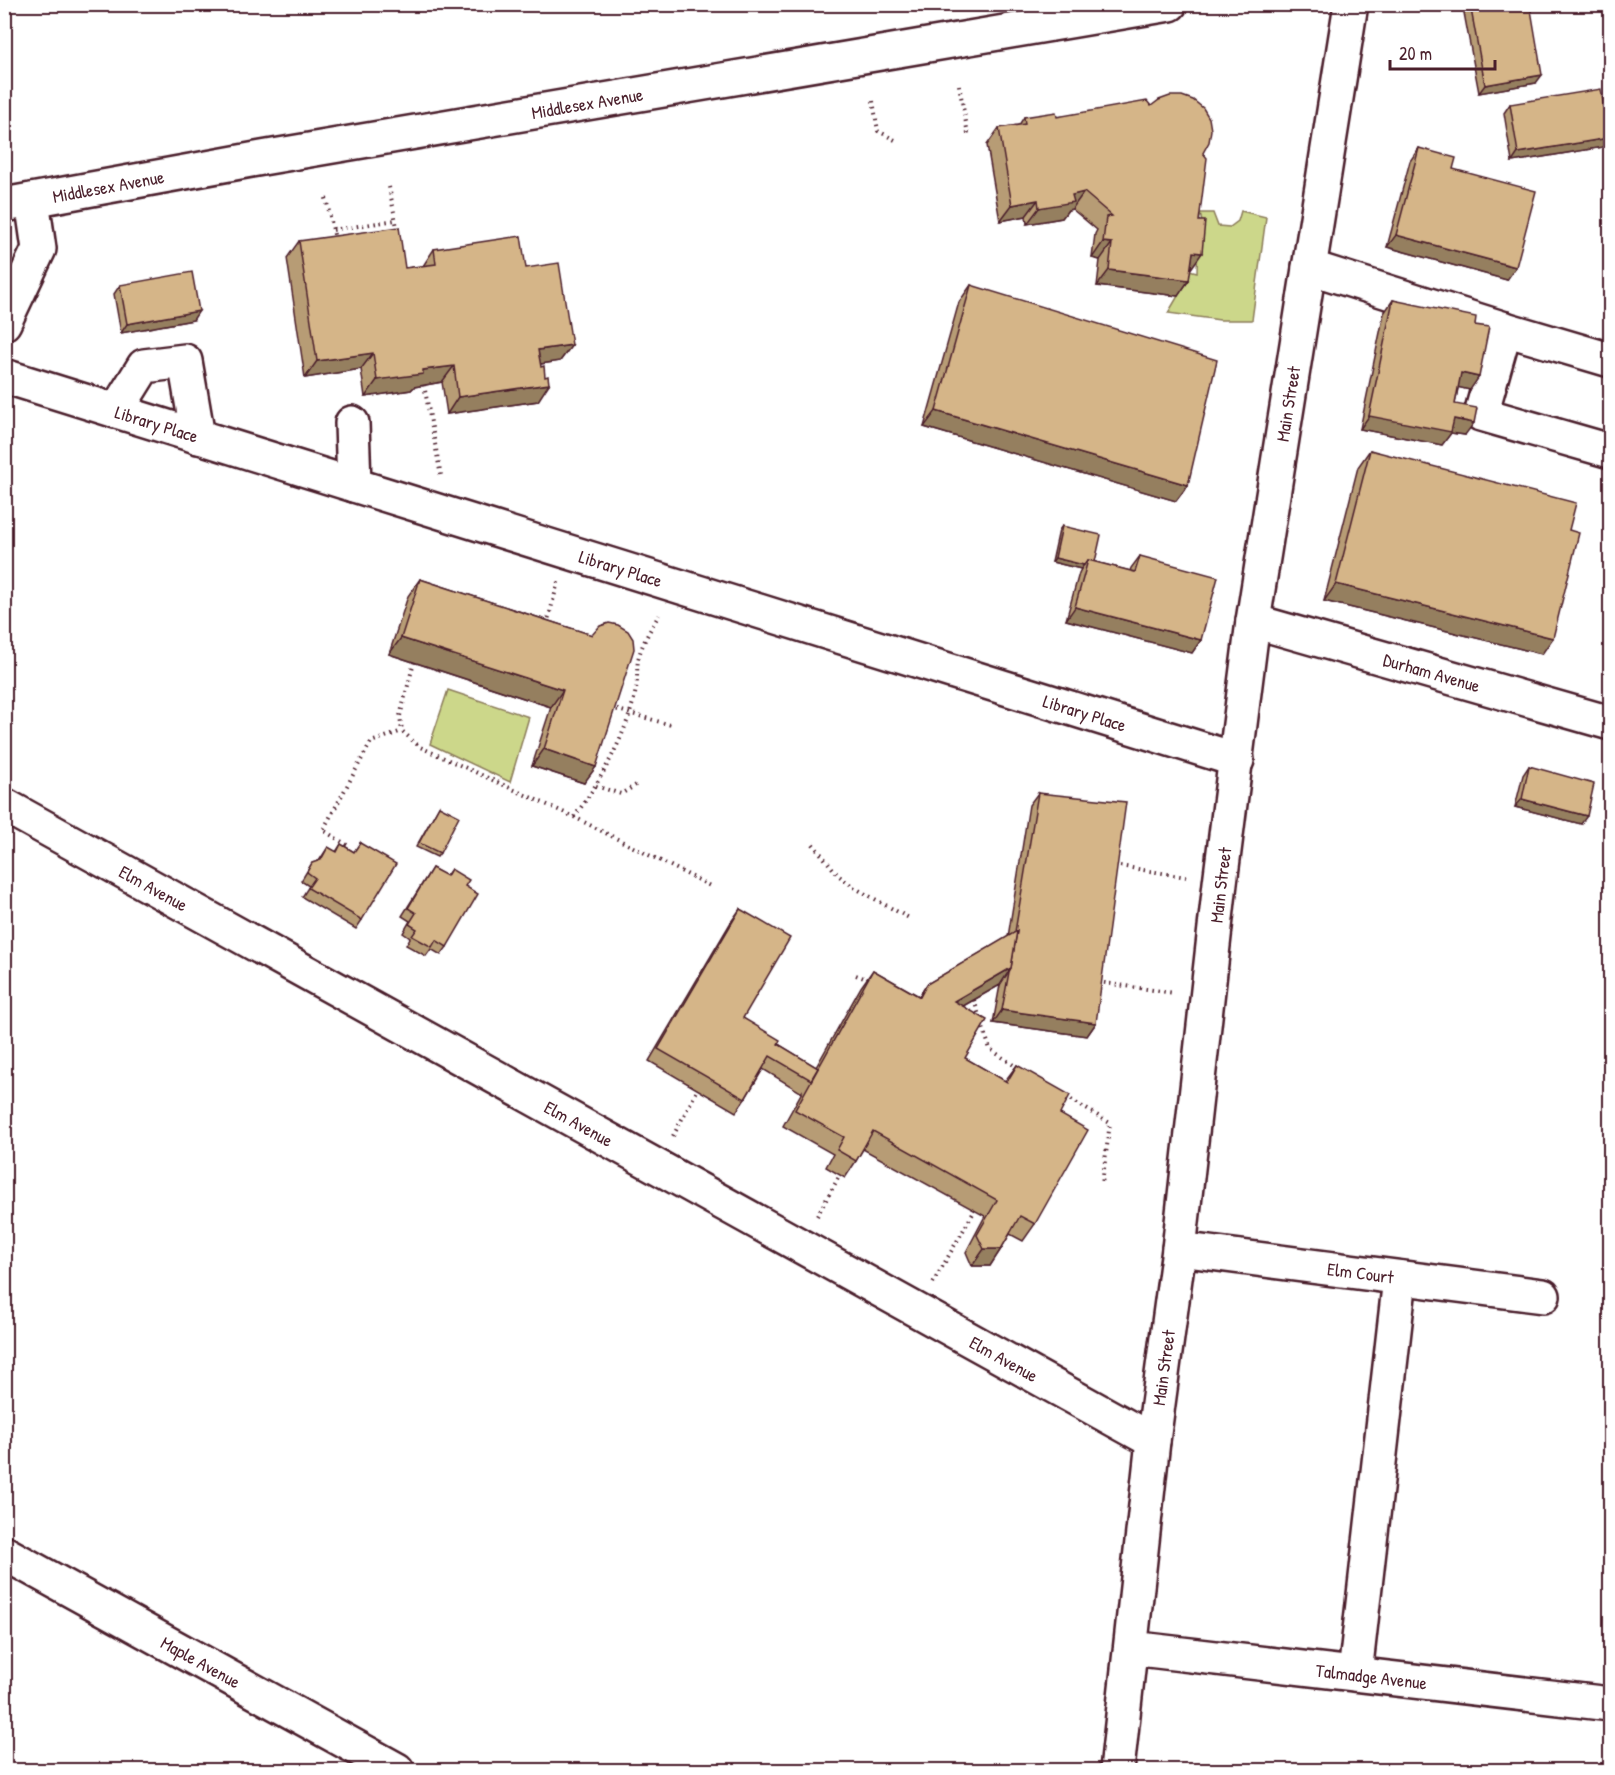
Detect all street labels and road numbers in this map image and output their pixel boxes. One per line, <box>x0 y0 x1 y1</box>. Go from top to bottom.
street label: Middlesex Avenue <box>529 81 645 125</box>
street label: Middlesex Avenue <box>51 164 166 208</box>
street label: Main Street <box>1269 363 1306 443</box>
street label: Library Place <box>112 399 201 448</box>
street label: Library Place <box>576 543 665 593</box>
street label: Durham Avenue <box>1381 646 1483 698</box>
street label: Library Place <box>1040 688 1129 737</box>
street label: Main Street <box>1203 845 1237 924</box>
street label: Elm Avenue <box>115 859 192 917</box>
street label: Elm Avenue <box>540 1094 618 1152</box>
street label: Elm Court <box>1326 1256 1396 1289</box>
street label: Main Street <box>1145 1327 1181 1407</box>
street label: Elm Avenue <box>965 1329 1043 1388</box>
street label: Maple Avenue <box>157 1630 245 1694</box>
street label: Talmadge Avenue <box>1314 1657 1428 1695</box>

